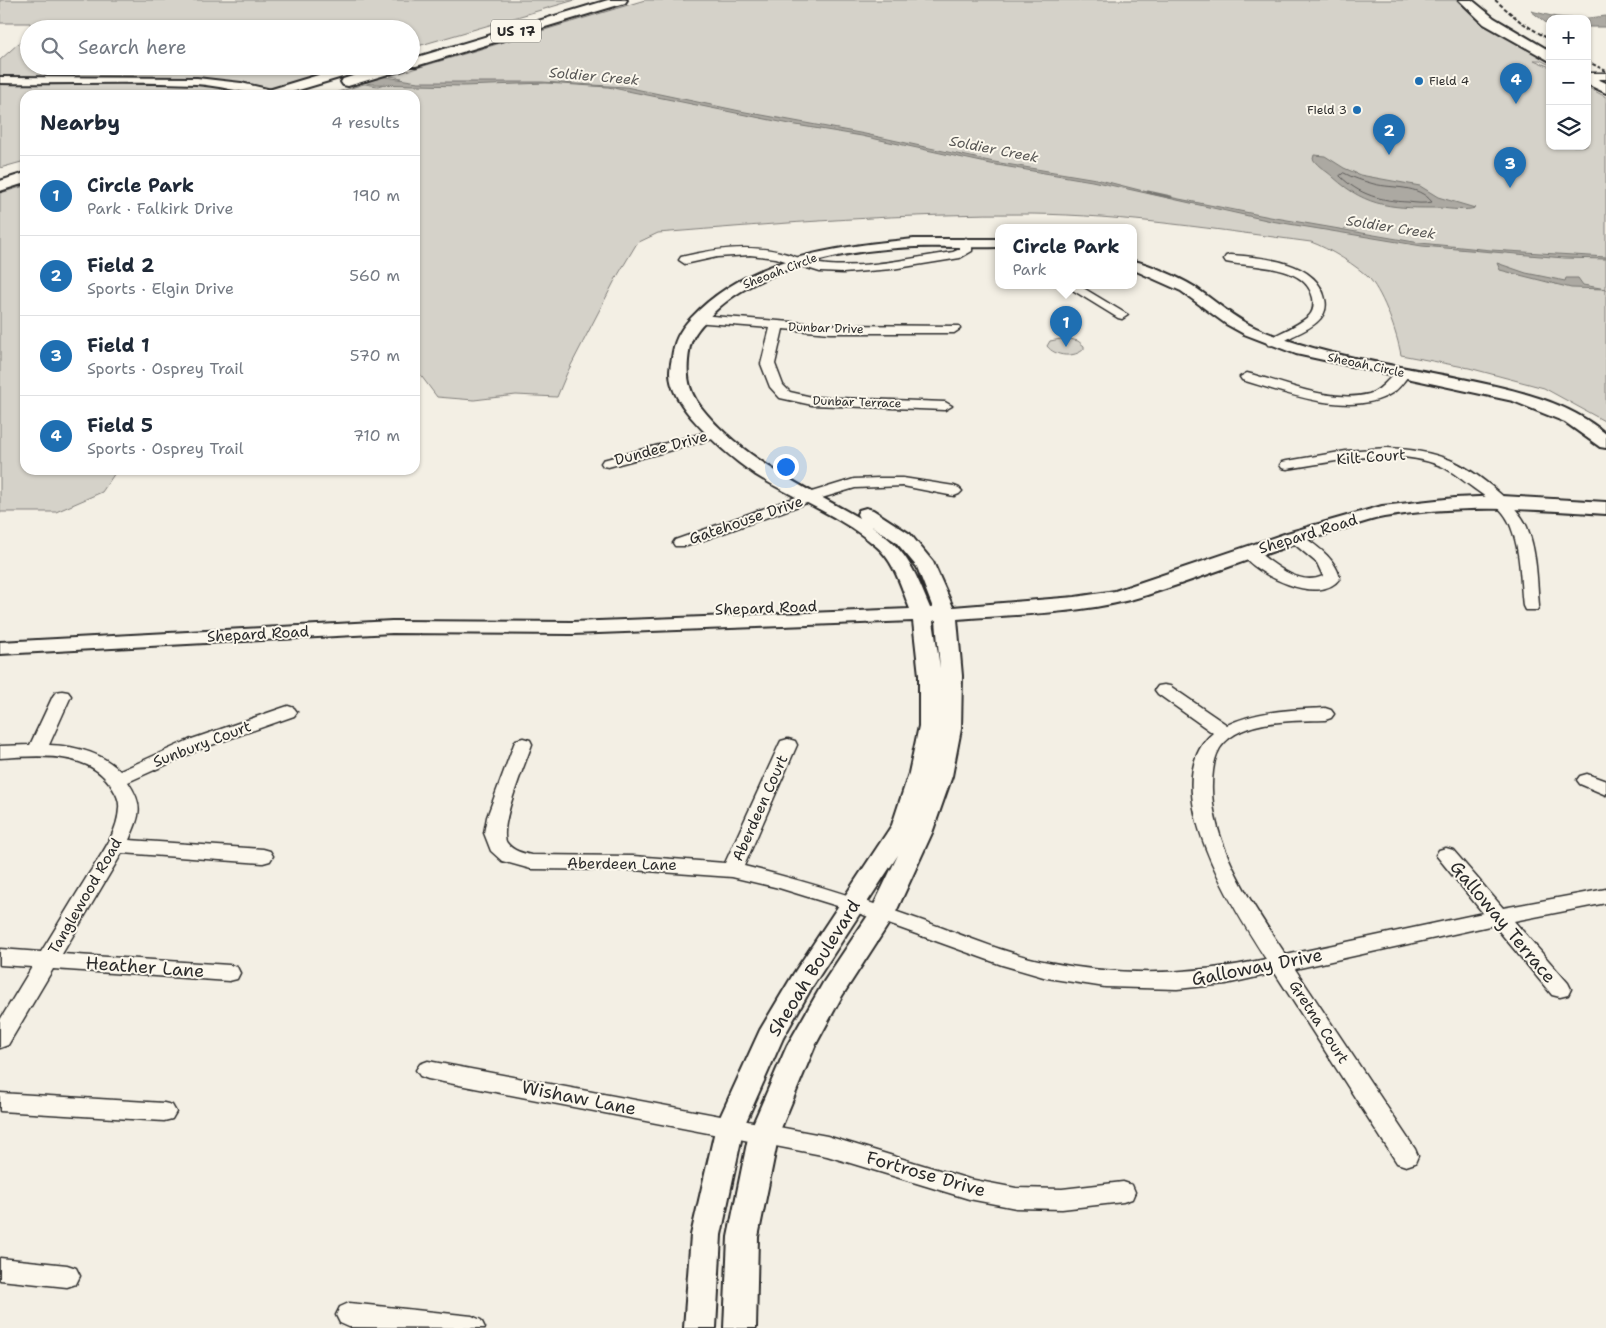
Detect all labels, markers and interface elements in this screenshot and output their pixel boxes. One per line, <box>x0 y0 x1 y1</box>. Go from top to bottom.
map controls <box>1546 15 1591 150</box>
button: + <box>1546 15 1591 60</box>
search box <box>20 20 420 75</box>
road number: US 17 <box>491 20 541 42</box>
icon: search <box>38 34 66 62</box>
text: Search here <box>78 35 187 60</box>
button: − <box>1546 60 1591 105</box>
water label: Soldier Creek <box>548 63 640 89</box>
pin: 4 <box>1500 63 1532 104</box>
place label: Field 4 <box>1429 73 1469 89</box>
marker: Field 4 <box>1413 75 1425 87</box>
place label: Field 3 <box>1307 102 1347 118</box>
marker: Field 3 <box>1351 104 1363 116</box>
button: layers <box>1546 105 1591 150</box>
text: Nearby <box>40 109 120 137</box>
text: 4 results <box>331 112 400 133</box>
pin: 2 <box>1373 114 1405 155</box>
water label: Soldier Creek <box>948 132 1040 166</box>
pin: 3 <box>1494 147 1526 188</box>
text: Circle Park <box>87 173 194 198</box>
text: 1 <box>52 185 60 206</box>
text: 190 m <box>353 185 400 206</box>
text: Park · Falkirk Drive <box>87 198 234 219</box>
water label: Soldier Creek <box>1345 211 1437 243</box>
popup <box>995 224 1137 289</box>
text: Circle Park <box>1012 234 1120 259</box>
street label: Sheoah Circle <box>740 249 820 293</box>
text: Field 2 <box>87 253 154 278</box>
text: Park <box>1012 259 1047 280</box>
text: 2 <box>50 265 62 286</box>
text: 560 m <box>349 265 400 286</box>
text: Sports · Elgin Drive <box>87 278 234 299</box>
pin: 1 <box>1050 306 1082 347</box>
street label: Dunbar Drive <box>788 319 864 337</box>
text: Field 1 <box>87 333 150 358</box>
text: 3 <box>50 345 62 366</box>
text: 570 m <box>350 345 400 366</box>
street label: Sheoah Circle <box>1326 349 1406 381</box>
text: Sports · Osprey Trail <box>87 358 244 379</box>
street label: Dunbar Terrace <box>812 392 902 412</box>
text: Field 5 <box>87 413 153 438</box>
text: 4 <box>50 425 62 446</box>
text: 710 m <box>353 425 400 446</box>
street label: Dundee Drive <box>612 426 710 470</box>
text: Sports · Osprey Trail <box>87 438 244 459</box>
street label: Kilt Court <box>1336 445 1406 469</box>
your location <box>773 454 799 480</box>
street label: Gatehouse Drive <box>686 491 806 549</box>
street label: Shepard Road <box>1256 509 1360 559</box>
street label: Shepard Road <box>715 596 818 620</box>
street label: Shepard Road <box>206 621 310 647</box>
street label: Sunbury Court <box>150 716 254 772</box>
street label: Aberdeen Court <box>728 752 792 864</box>
street label: Tanglewood Road <box>44 834 127 958</box>
street label: Aberdeen Lane <box>567 853 677 875</box>
street label: Galloway Terrace <box>1445 856 1561 988</box>
street label: Sheoah Boulevard <box>762 895 866 1041</box>
street label: Galloway Drive <box>1189 943 1325 991</box>
street label: Heather Lane <box>85 951 205 983</box>
street label: Gretna Court <box>1285 977 1353 1067</box>
street label: Wishaw Lane <box>520 1075 638 1121</box>
street label: Fortrose Drive <box>864 1146 988 1202</box>

